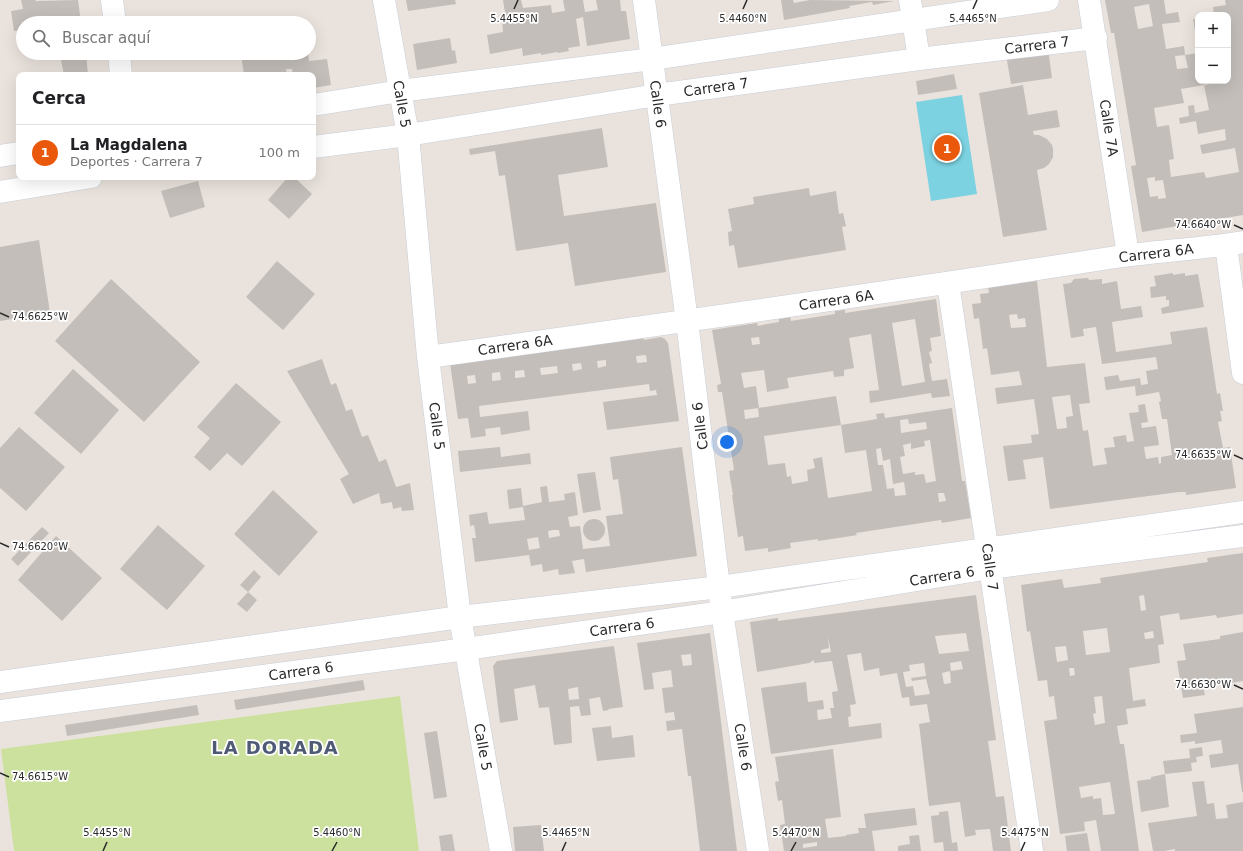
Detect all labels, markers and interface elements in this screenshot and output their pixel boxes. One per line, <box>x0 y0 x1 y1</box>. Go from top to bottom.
map controls <box>1195 12 1231 84</box>
button: + <box>1195 12 1231 48</box>
text: 5.4455°N <box>490 13 538 24</box>
text: 5.4460°N <box>719 13 767 24</box>
text: 5.4465°N <box>949 13 997 24</box>
search box <box>16 16 316 60</box>
icon: search <box>30 27 52 49</box>
text: Buscar aquí <box>62 29 150 47</box>
street label: Carrera 7 <box>1003 33 1071 57</box>
button: − <box>1195 48 1231 84</box>
street label: Carrera 7 <box>682 75 750 99</box>
street label: Calle 5 <box>390 79 414 129</box>
street label: Calle 6 <box>647 79 669 129</box>
text: Cerca <box>32 88 86 108</box>
street label: Calle 7A <box>1097 98 1121 158</box>
pin: 1 <box>934 133 960 163</box>
text: La Magdalena <box>70 136 188 154</box>
text: 1 <box>40 145 50 160</box>
text: 100 m <box>258 145 300 160</box>
text: Deportes · Carrera 7 <box>70 154 203 169</box>
text: 74.6640°W <box>1175 219 1231 230</box>
street label: Carrera 6A <box>1118 240 1195 266</box>
street label: Carrera 6A <box>798 287 875 313</box>
text: 74.6625°W <box>12 311 68 322</box>
street label: Carrera 6A <box>477 332 554 358</box>
street label: Calle 5 <box>426 401 448 451</box>
street label: Calle 6 <box>689 401 711 451</box>
your location <box>717 432 737 452</box>
text: 74.6635°W <box>1175 449 1231 460</box>
text: 74.6620°W <box>12 541 68 552</box>
street label: Calle 7 <box>979 542 1001 592</box>
street label: Carrera 6 <box>908 563 976 589</box>
street label: Carrera 6 <box>588 614 656 639</box>
street label: Carrera 6 <box>267 658 335 683</box>
text: 74.6630°W <box>1175 679 1231 690</box>
street label: Calle 5 <box>471 722 495 772</box>
street label: Calle 6 <box>731 722 755 772</box>
district label: LA DORADA <box>211 737 339 758</box>
text: 74.6615°W <box>12 771 68 782</box>
text: 5.4455°N <box>83 827 131 838</box>
text: 5.4460°N <box>313 827 361 838</box>
text: 5.4465°N <box>542 827 590 838</box>
text: 5.4470°N <box>772 827 820 838</box>
text: 5.4475°N <box>1001 827 1049 838</box>

